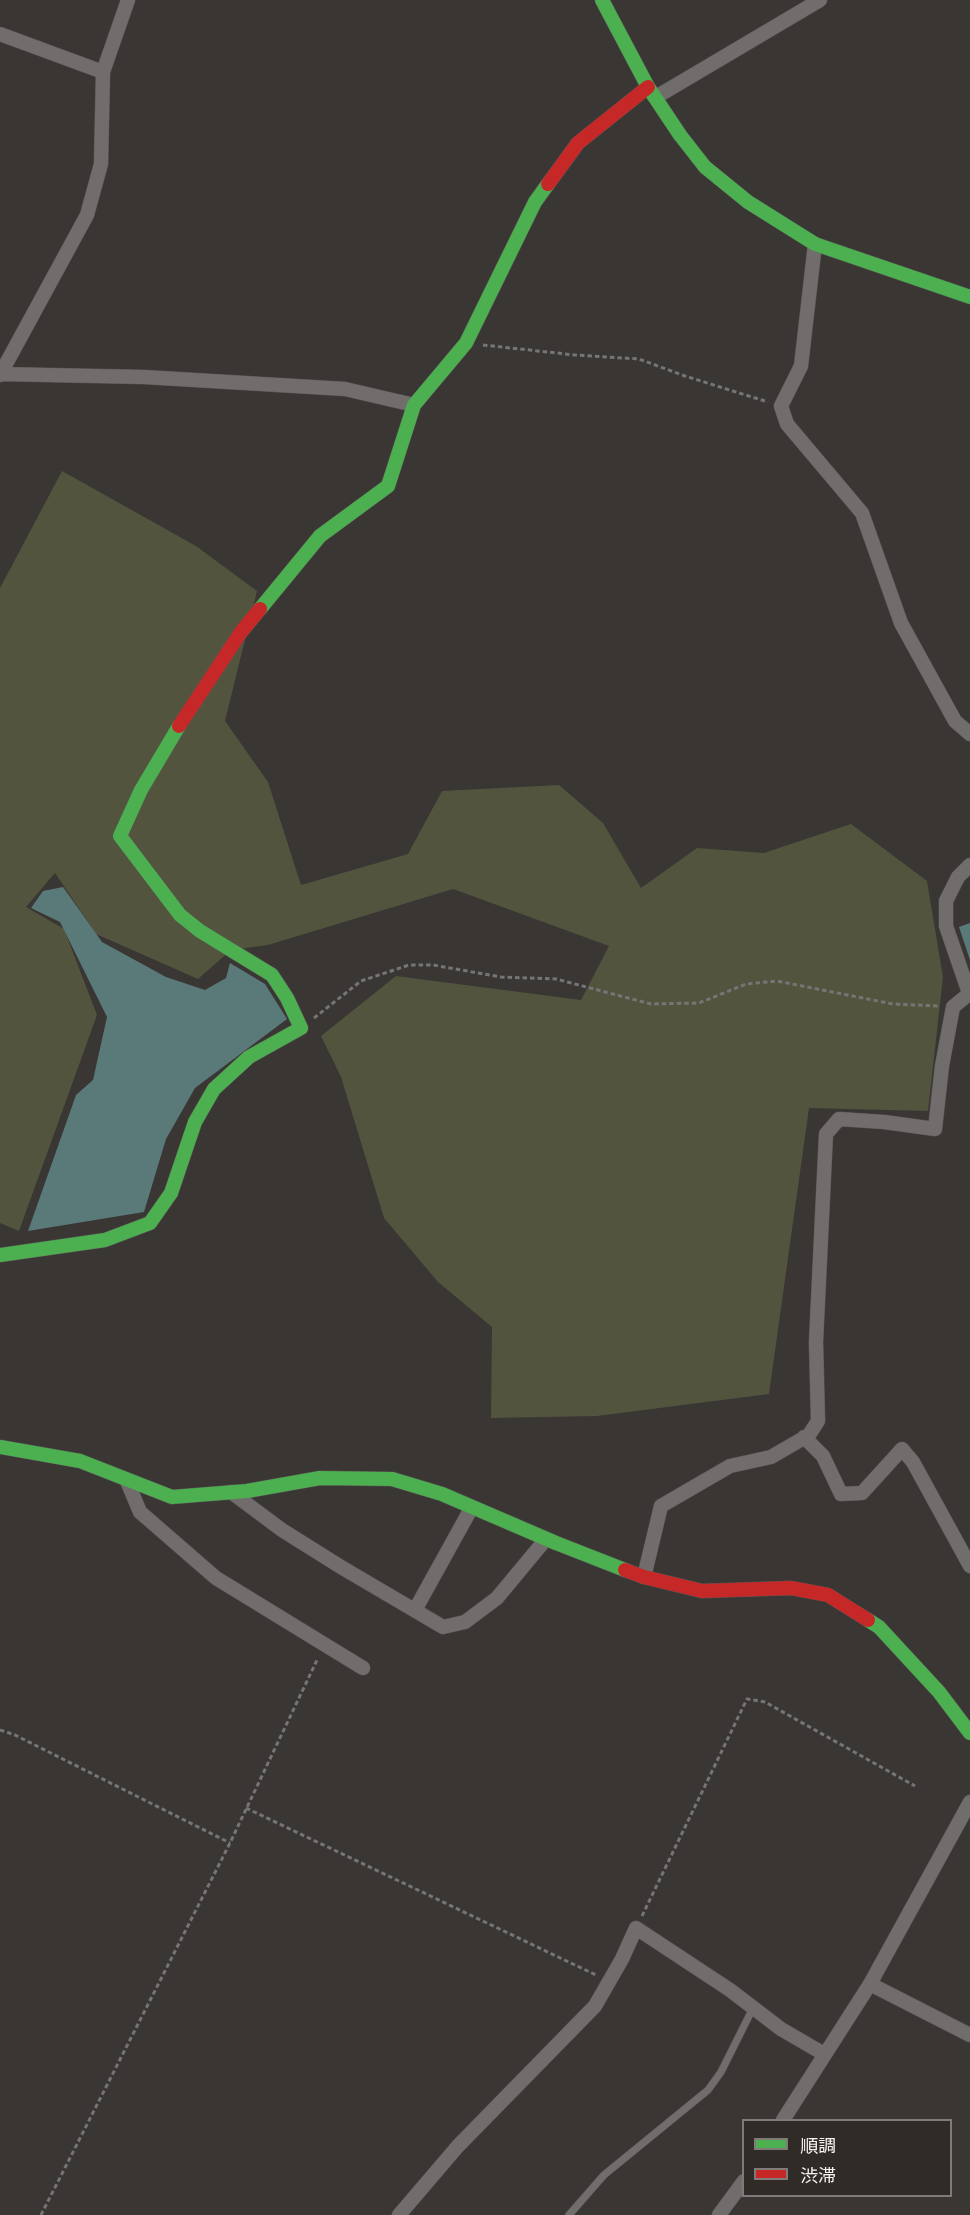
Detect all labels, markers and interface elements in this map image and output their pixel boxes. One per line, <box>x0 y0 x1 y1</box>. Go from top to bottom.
legend <box>742 2119 952 2197</box>
text: 順調 <box>800 2136 836 2156</box>
text: 渋滞 <box>800 2166 836 2186</box>

